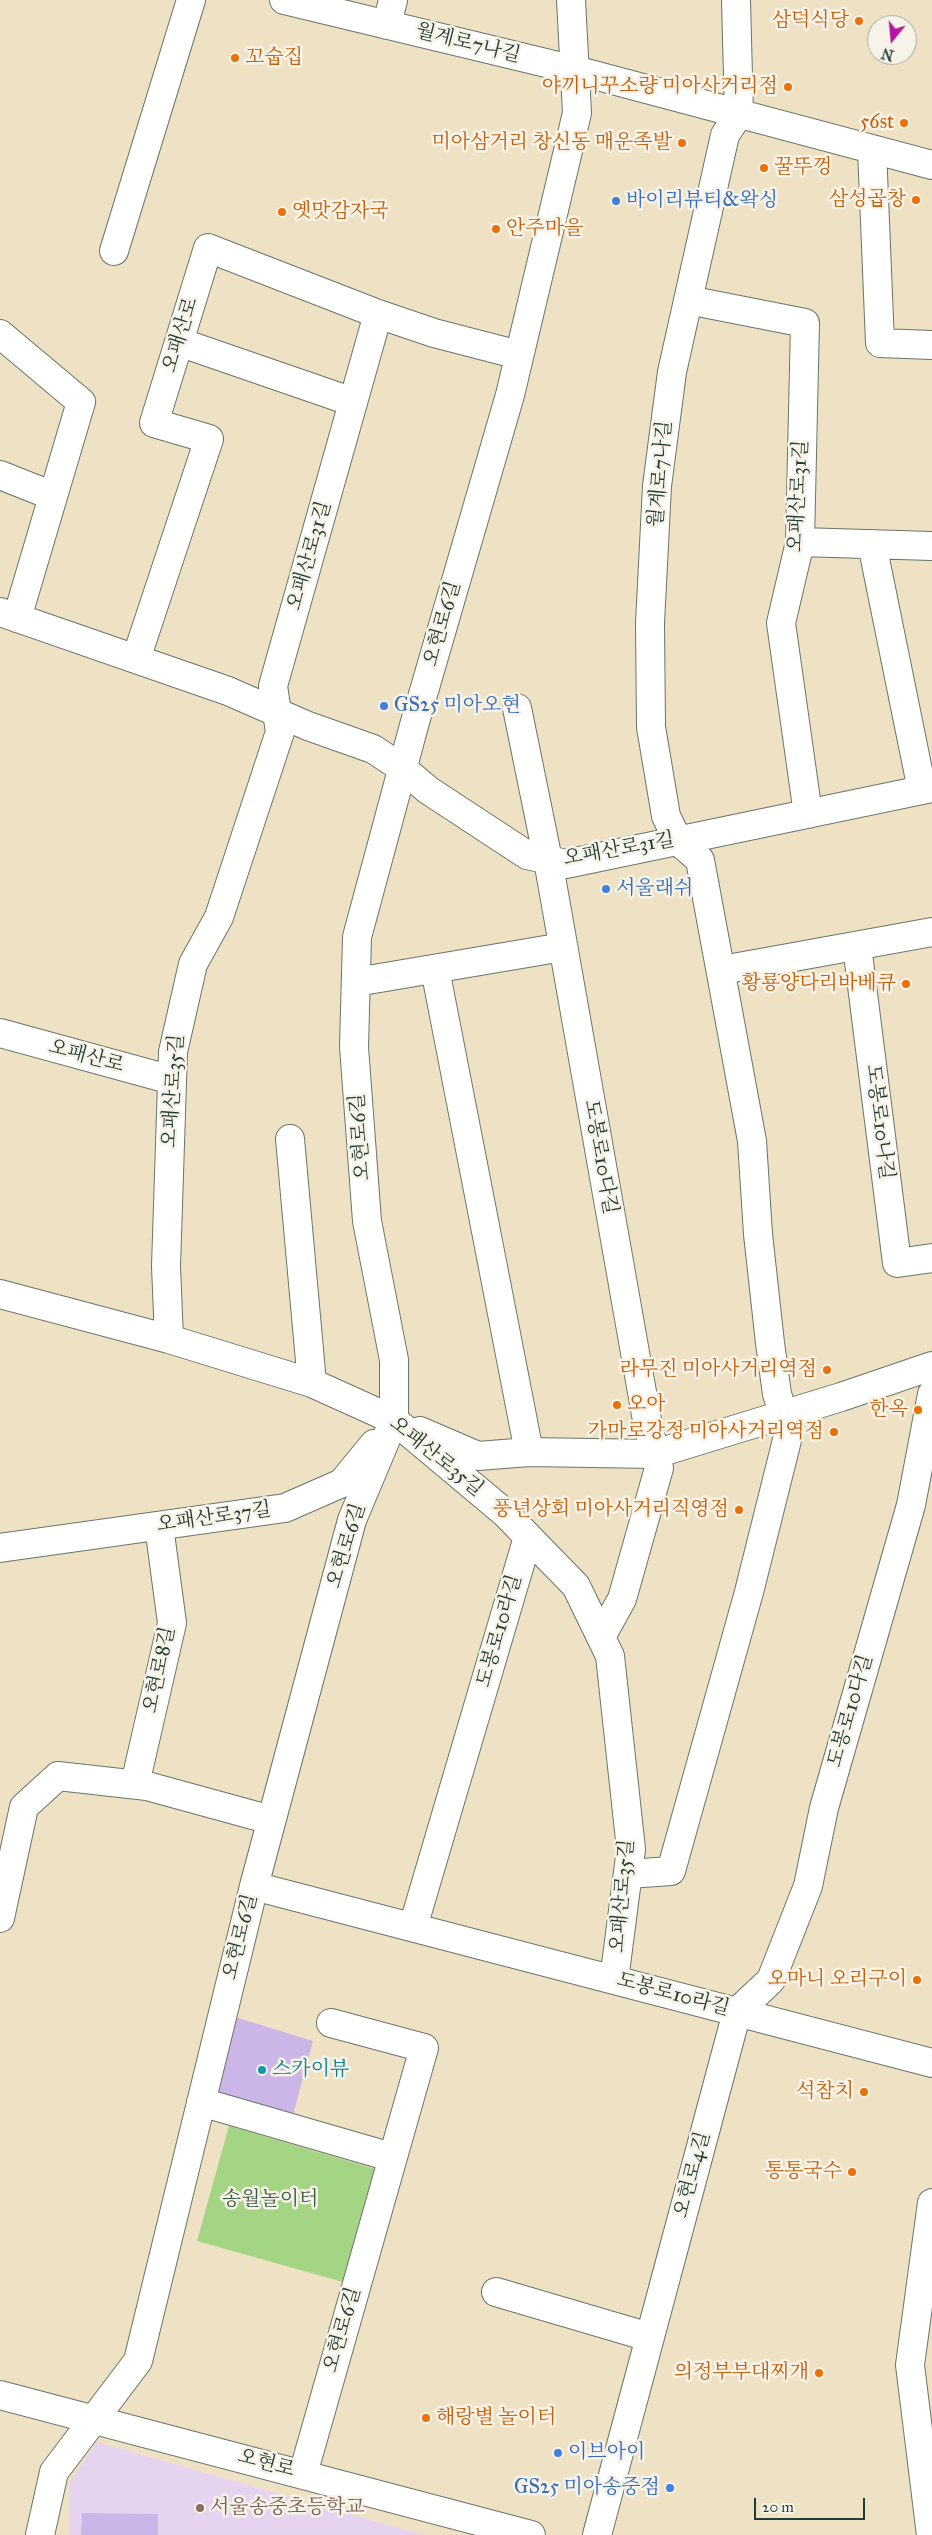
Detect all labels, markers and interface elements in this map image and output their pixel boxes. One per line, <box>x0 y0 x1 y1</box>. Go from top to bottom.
place label: 삼덕식당 <box>772 9 849 33</box>
marker: 삼덕식당 <box>853 15 865 27</box>
north arrow <box>867 15 917 65</box>
street label: 월계로7나길 <box>413 19 523 69</box>
text: N <box>880 44 896 64</box>
place label: 꼬숩집 <box>245 46 303 70</box>
marker: 꼬숩집 <box>229 52 241 64</box>
place label: 야끼니꾸소량 미아사거리점 <box>542 75 778 99</box>
marker: 야끼니꾸소량 미아사거리점 <box>782 81 794 93</box>
place label: 56st <box>860 111 894 135</box>
marker: 56st <box>898 117 910 129</box>
place label: 미아삼거리 창신동 매운족발 <box>432 131 672 155</box>
marker: 미아삼거리 창신동 매운족발 <box>676 137 688 149</box>
place label: 꿀뚜껑 <box>774 156 832 180</box>
marker: 꿀뚜껑 <box>758 162 770 174</box>
place label: 삼성곱창 <box>829 188 906 212</box>
place label: 바이리뷰티&왁싱 <box>626 189 778 213</box>
marker: 삼성곱창 <box>910 194 922 206</box>
marker: 바이리뷰티&왁싱 <box>610 195 622 207</box>
place label: 옛맛감자국 <box>292 200 389 224</box>
marker: 옛맛감자국 <box>276 206 288 218</box>
place label: 안주마을 <box>506 217 583 241</box>
marker: 안주마을 <box>490 223 502 235</box>
street label: 오패산로 <box>158 295 204 375</box>
street label: 월계로7나길 <box>644 420 678 528</box>
street label: 오패산로31길 <box>784 439 814 553</box>
street label: 오패산로31길 <box>283 499 337 613</box>
street label: 오현로6길 <box>419 579 467 669</box>
place label: GS25 미아오현 <box>394 694 521 718</box>
marker: GS25 미아오현 <box>378 700 390 712</box>
street label: 오패산로31길 <box>562 828 676 872</box>
place label: 서울래쉬 <box>616 877 693 901</box>
marker: 서울래쉬 <box>600 883 612 895</box>
place label: 황룡양다리바베큐 <box>741 972 896 996</box>
marker: 황룡양다리바베큐 <box>900 978 912 990</box>
street label: 오패산로35길 <box>158 1033 190 1149</box>
street label: 오패산로 <box>46 1035 126 1079</box>
street label: 도봉로10나길 <box>860 1063 898 1181</box>
street label: 오현로6길 <box>346 1093 376 1181</box>
street label: 도봉로10다길 <box>578 1098 622 1216</box>
place label: 라무진 미아사거리역점 <box>619 1358 817 1382</box>
marker: 라무진 미아사거리역점 <box>821 1364 833 1376</box>
place label: 오아 <box>627 1393 666 1417</box>
place label: 한옥 <box>869 1398 908 1422</box>
marker: 오아 <box>611 1399 623 1411</box>
marker: 한옥 <box>912 1404 924 1416</box>
street label: 오패산로35길 <box>384 1412 488 1502</box>
place label: 가마로강정 미아사거리역점 <box>588 1420 824 1444</box>
marker: 가마로강정 미아사거리역점 <box>828 1426 840 1438</box>
street label: 오패산로37길 <box>155 1498 273 1538</box>
place label: 풍년상회 미아사거리직영점 <box>493 1498 729 1522</box>
street label: 오현로6길 <box>323 1501 371 1591</box>
marker: 풍년상회 미아사거리직영점 <box>733 1504 745 1516</box>
street label: 도봉로10라길 <box>472 1572 528 1690</box>
street label: 오현로8길 <box>139 1625 181 1715</box>
street label: 도봉로10다길 <box>823 1652 879 1770</box>
street label: 오패산로35길 <box>606 1838 640 1954</box>
street label: 오현로6길 <box>219 1892 263 1982</box>
street label: 도봉로10라길 <box>614 1968 732 2022</box>
place label: 오마니 오리구이 <box>767 1968 907 1992</box>
marker: 오마니 오리구이 <box>911 1974 923 1986</box>
place label: 스카이뷰 <box>272 2058 349 2082</box>
marker: 스카이뷰 <box>256 2064 268 2076</box>
place label: 석참치 <box>796 2080 854 2104</box>
marker: 석참치 <box>858 2086 870 2098</box>
street label: 오현로4길 <box>670 2129 716 2221</box>
place label: 통통국수 <box>765 2160 842 2184</box>
marker: 통통국수 <box>846 2166 858 2178</box>
park label: 송월놀이터 <box>222 2188 318 2212</box>
street label: 오현로6길 <box>319 2285 367 2375</box>
place label: 의정부부대찌개 <box>674 2361 809 2385</box>
marker: 의정부부대찌개 <box>813 2367 825 2379</box>
place label: 해랑별 놀이터 <box>436 2406 556 2430</box>
marker: 해랑별 놀이터 <box>420 2412 432 2424</box>
place label: 이브아이 <box>568 2441 645 2465</box>
street label: 오현로 <box>235 2445 297 2483</box>
marker: 이브아이 <box>552 2447 564 2459</box>
place label: GS25 미아송중점 <box>514 2476 660 2500</box>
marker: GS25 미아송중점 <box>664 2482 676 2494</box>
scale bar <box>757 2488 868 2520</box>
place label: 서울송중초등학교 <box>210 2496 365 2520</box>
text: 20 m <box>762 2498 794 2516</box>
marker: 서울송중초등학교 <box>194 2502 206 2514</box>

